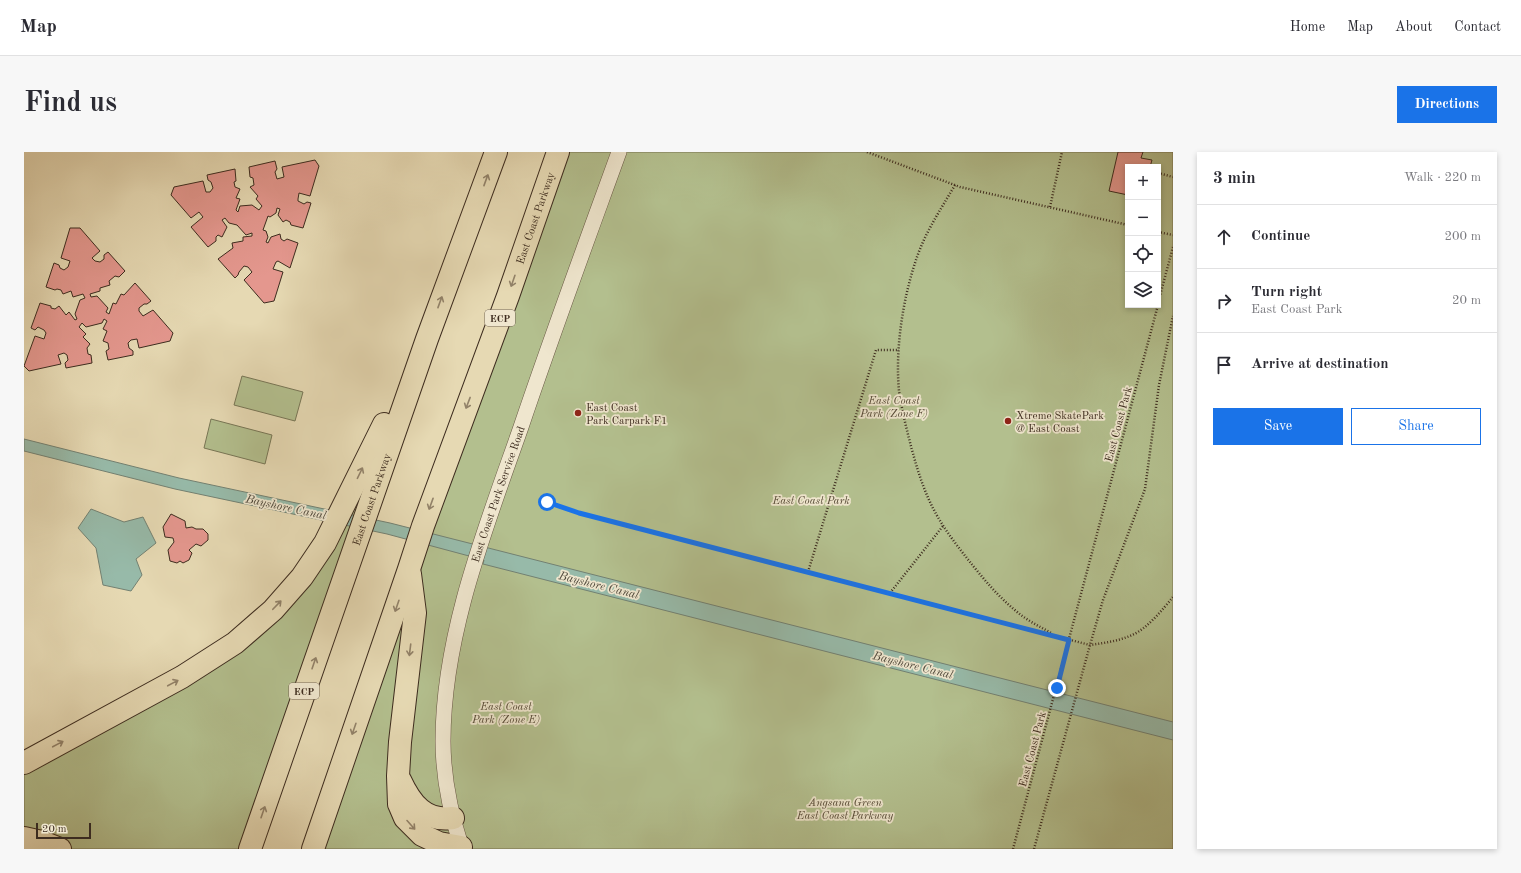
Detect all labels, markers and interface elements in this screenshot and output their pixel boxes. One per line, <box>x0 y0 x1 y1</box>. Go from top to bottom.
text: Map <box>20 18 57 37</box>
text: Home <box>1290 20 1325 34</box>
text: Map <box>1347 20 1373 34</box>
text: About <box>1395 20 1432 34</box>
text: Contact <box>1454 20 1501 34</box>
button: Directions <box>1397 86 1497 123</box>
text: Find us <box>24 90 117 118</box>
map controls <box>1125 164 1161 308</box>
button: + <box>1125 164 1161 200</box>
text: 3 min <box>1213 170 1256 187</box>
street label: East Coast Parkway <box>515 171 558 266</box>
text: Walk · 220 m <box>1404 171 1481 184</box>
one-way arrow <box>482 175 490 187</box>
button: − <box>1125 200 1161 236</box>
icon: ahead <box>1213 226 1235 248</box>
text: Continue <box>1251 229 1310 244</box>
text: 200 m <box>1444 230 1481 243</box>
button: locate <box>1125 236 1161 272</box>
button: layers <box>1125 272 1161 308</box>
one-way arrow <box>509 275 516 288</box>
text: Turn right <box>1251 285 1322 300</box>
icon: right <box>1213 290 1235 312</box>
text: 20 m <box>1452 294 1481 307</box>
one-way arrow <box>437 297 445 309</box>
text: East Coast Park <box>1251 303 1342 316</box>
road number: ECP <box>485 310 515 326</box>
icon: arrive <box>1213 354 1235 376</box>
text: Arrive at destination <box>1251 357 1389 372</box>
street label: East Coast Park <box>1104 385 1135 463</box>
park label: East Coast Park (Zone F) <box>859 396 928 420</box>
one-way arrow <box>464 397 471 410</box>
place label: East Coast Park Carpark F1 <box>586 403 667 427</box>
marker: East Coast Park Carpark F1 <box>573 408 583 418</box>
button: Save <box>1213 408 1343 445</box>
button: Share <box>1351 408 1481 445</box>
place label: Xtreme SkatePark @ East Coast <box>1016 411 1104 435</box>
marker: Xtreme SkatePark @ East Coast <box>1003 416 1013 426</box>
street label: East Coast Park Service Road <box>471 425 528 564</box>
street label: East Coast Parkway <box>352 452 394 547</box>
one-way arrow <box>357 467 364 479</box>
water label: Bayshore Canal <box>243 493 328 523</box>
route start <box>538 493 556 511</box>
park label: East Coast Park <box>771 496 850 507</box>
one-way arrow <box>426 498 434 510</box>
water label: Bayshore Canal <box>556 570 641 602</box>
one-way arrow <box>272 600 282 610</box>
one-way arrow <box>392 600 400 612</box>
one-way arrow <box>406 643 414 656</box>
water label: Bayshore Canal <box>870 650 955 682</box>
one-way arrow <box>311 656 318 669</box>
one-way arrow <box>167 678 179 686</box>
route end <box>1048 679 1066 697</box>
road number: ECP <box>289 683 319 699</box>
park label: East Coast Park (Zone E) <box>471 702 540 726</box>
street label: East Coast Park <box>1018 710 1049 788</box>
one-way arrow <box>350 723 358 735</box>
one-way arrow <box>52 740 64 748</box>
park label: Angsana Green East Coast Parkway <box>796 798 894 822</box>
one-way arrow <box>260 806 267 819</box>
one-way arrow <box>407 820 416 830</box>
scale bar <box>36 821 91 840</box>
text: 20 m <box>42 824 67 835</box>

